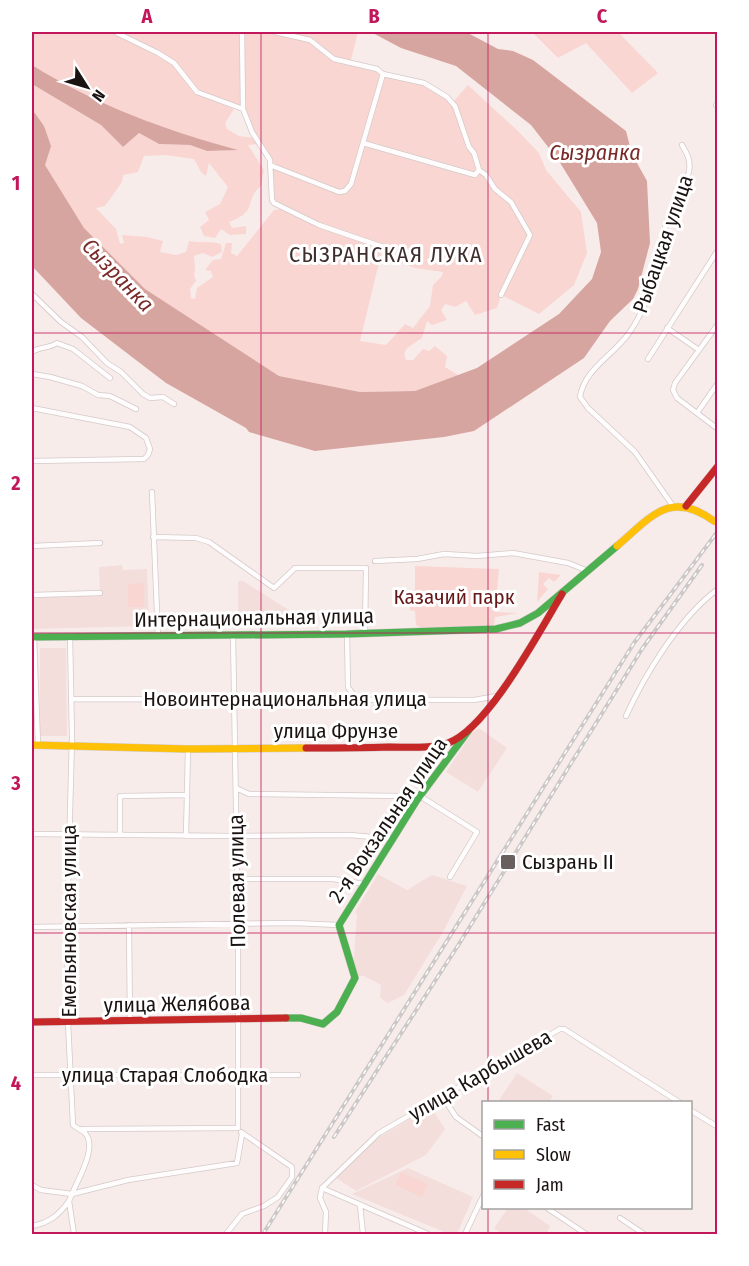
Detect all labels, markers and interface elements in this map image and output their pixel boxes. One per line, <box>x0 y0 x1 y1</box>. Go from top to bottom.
text: A <box>141 4 154 28</box>
text: B <box>368 4 380 28</box>
text: C <box>597 4 608 28</box>
north arrow <box>57 57 117 117</box>
text: N <box>88 86 109 105</box>
water label: Сызранка <box>549 139 641 166</box>
text: 1 <box>12 171 20 195</box>
street label: Рыбацкая улица <box>627 171 699 317</box>
water label: Сызранка <box>77 233 159 317</box>
district label: СЫЗРАНСКАЯ ЛУКА <box>289 241 483 268</box>
text: 2 <box>10 471 21 495</box>
park label: Казачий парк <box>393 584 515 610</box>
street label: Интернациональная улица <box>134 603 374 633</box>
street label: Новоинтернациональная улица <box>143 686 427 712</box>
street label: улица Фрунзе <box>274 718 398 744</box>
street label: 2-я Вокзальная улица <box>323 732 453 908</box>
text: 3 <box>10 771 21 795</box>
street label: Полевая улица <box>223 814 251 948</box>
street label: Емельяновская улица <box>56 824 82 1018</box>
place label: Сызрань II <box>522 849 614 875</box>
marker: Сызрань II <box>499 853 517 871</box>
street label: улица Желябова <box>103 990 251 1018</box>
street label: улица Карбышева <box>404 1023 556 1127</box>
street label: улица Старая Слободка <box>62 1062 268 1088</box>
text: 4 <box>11 1071 21 1095</box>
legend <box>482 1101 692 1209</box>
text: Fast <box>536 1114 565 1136</box>
text: Slow <box>536 1144 571 1166</box>
text: Jam <box>536 1174 564 1196</box>

